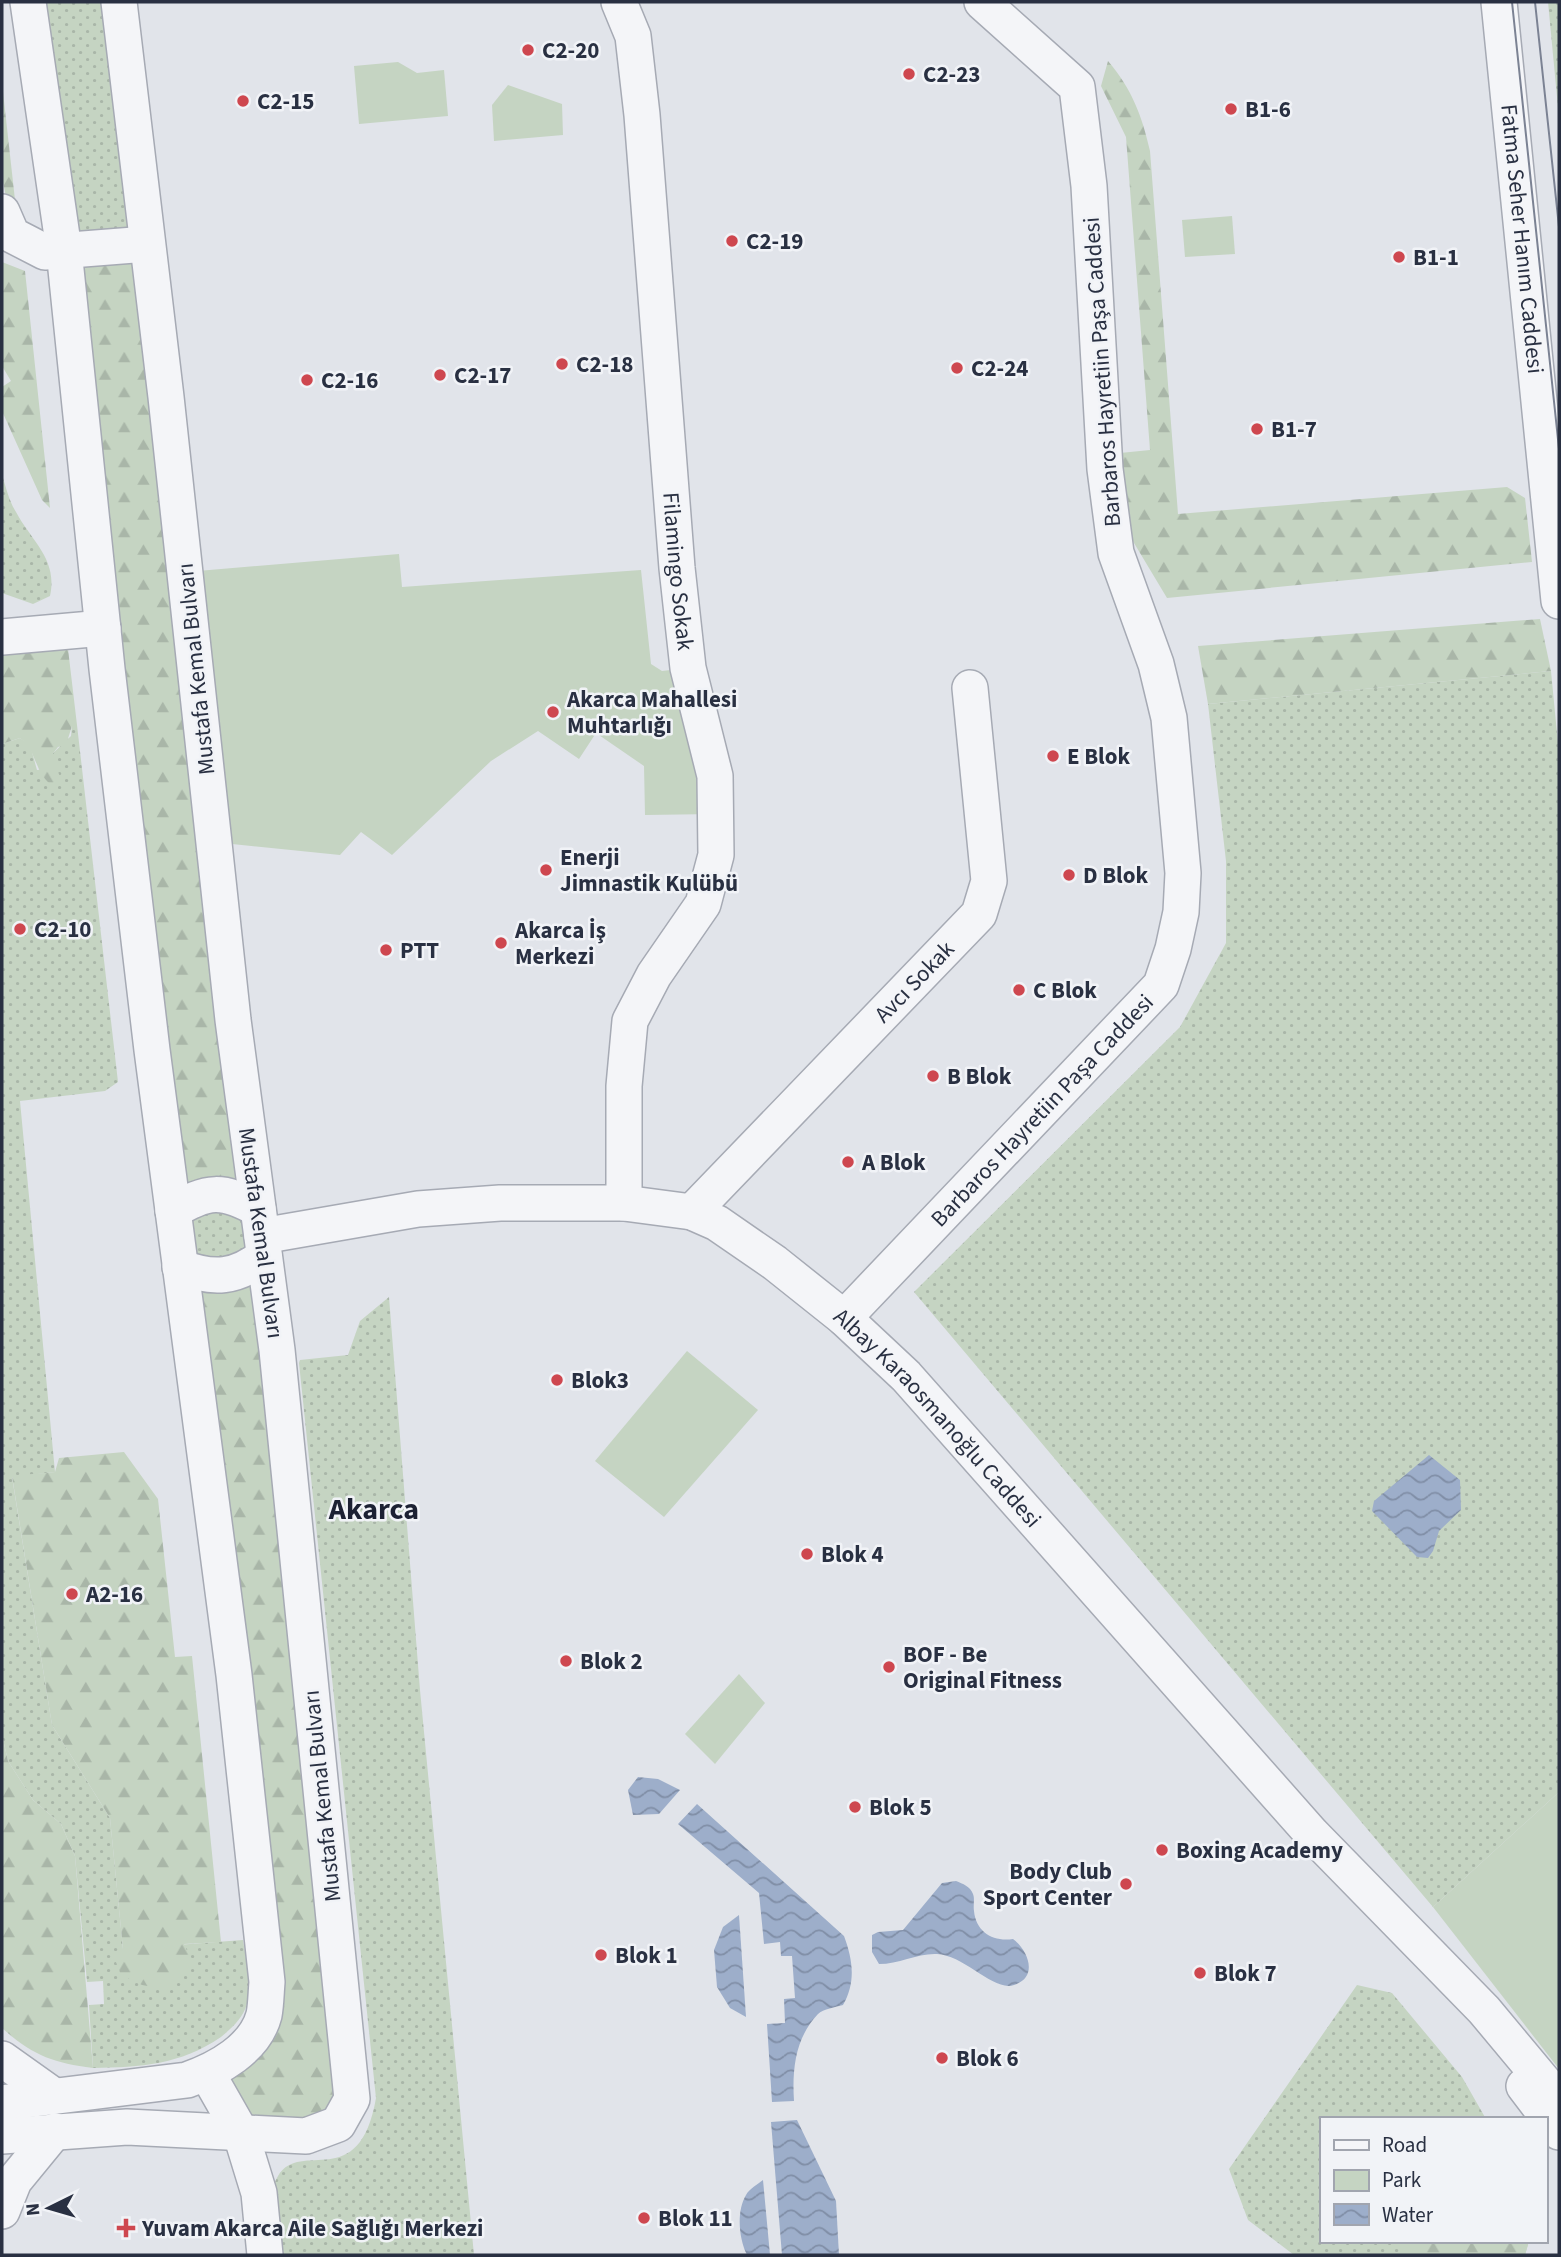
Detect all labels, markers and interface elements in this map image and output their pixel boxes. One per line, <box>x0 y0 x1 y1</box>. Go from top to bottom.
place label: C2-20 <box>542 34 599 67</box>
marker: C2-20 <box>520 42 536 58</box>
place label: C2-23 <box>923 58 980 91</box>
marker: C2-23 <box>901 66 917 82</box>
place label: C2-15 <box>257 85 314 118</box>
marker: C2-15 <box>235 93 251 109</box>
place label: B1-6 <box>1245 93 1291 126</box>
marker: B1-6 <box>1223 101 1239 117</box>
street label: Fatma Seher Hanım Caddesi <box>1493 102 1553 375</box>
street label: Barbaros Hayretiin Paşa Caddesi <box>1075 216 1129 528</box>
place label: C2-19 <box>746 225 803 258</box>
marker: C2-19 <box>724 233 740 249</box>
place label: B1-1 <box>1413 241 1459 274</box>
marker: B1-1 <box>1391 249 1407 265</box>
place label: C2-18 <box>576 348 633 381</box>
place label: C2-24 <box>971 352 1028 385</box>
marker: C2-18 <box>554 356 570 372</box>
place label: C2-17 <box>454 359 511 392</box>
marker: C2-24 <box>949 360 965 376</box>
place label: C2-16 <box>321 364 378 397</box>
marker: C2-17 <box>432 367 448 383</box>
marker: C2-16 <box>299 372 315 388</box>
place label: B1-7 <box>1271 413 1317 446</box>
marker: B1-7 <box>1249 421 1265 437</box>
street label: Filamingo Sokak <box>655 491 703 653</box>
street label: Mustafa Kemal Bulvarı <box>168 561 224 777</box>
place label: Akarca Mahallesi Muhtarlığı <box>566 683 737 742</box>
marker: Akarca Mahallesi Muhtarlığı <box>545 704 561 720</box>
place label: E Blok <box>1067 740 1130 773</box>
marker: E Blok <box>1045 748 1061 764</box>
place label: Enerji Jimnastik Kulübü <box>560 841 738 900</box>
place label: D Blok <box>1083 859 1148 892</box>
marker: Enerji Jimnastik Kulübü <box>538 862 554 878</box>
marker: D Blok <box>1061 867 1077 883</box>
place label: C2-10 <box>34 913 91 946</box>
place label: Akarca İş Merkezi <box>514 914 606 973</box>
marker: C2-10 <box>12 921 28 937</box>
street label: Avcı Sokak <box>866 933 962 1030</box>
place label: PTT <box>400 934 439 967</box>
marker: Akarca İş Merkezi <box>493 935 509 951</box>
marker: PTT <box>378 942 394 958</box>
place label: C Blok <box>1033 974 1097 1007</box>
marker: C Blok <box>1011 982 1027 998</box>
street label: Barbaros Hayretiin Paşa Caddesi <box>923 986 1161 1234</box>
place label: B Blok <box>947 1060 1012 1093</box>
marker: B Blok <box>925 1068 941 1084</box>
street label: Mustafa Kemal Bulvarı <box>230 1125 292 1341</box>
place label: A Blok <box>861 1146 926 1179</box>
marker: A Blok <box>840 1154 856 1170</box>
street label: Albay Karaosmanoğlu Caddesi <box>827 1300 1049 1535</box>
place label: Blok3 <box>571 1364 629 1397</box>
marker: Blok3 <box>549 1372 565 1388</box>
district label: Akarca <box>328 1488 419 1531</box>
place label: Blok 4 <box>821 1538 884 1571</box>
marker: Blok 4 <box>799 1546 815 1562</box>
place label: A2-16 <box>85 1578 143 1611</box>
marker: A2-16 <box>64 1586 80 1602</box>
place label: BOF - Be Original Fitness <box>903 1638 1062 1697</box>
place label: Blok 2 <box>580 1645 643 1678</box>
marker: Blok 2 <box>558 1653 574 1669</box>
marker: BOF - Be Original Fitness <box>881 1659 897 1675</box>
street label: Mustafa Kemal Bulvarı <box>294 1688 350 1904</box>
place label: Blok 5 <box>869 1791 932 1824</box>
marker: Blok 5 <box>847 1799 863 1815</box>
place label: Boxing Academy <box>1176 1834 1343 1867</box>
marker: Boxing Academy <box>1154 1842 1170 1858</box>
place label: Body Club Sport Center <box>983 1855 1113 1914</box>
marker: Body Club Sport Center <box>1118 1876 1134 1892</box>
place label: Blok 1 <box>615 1939 678 1972</box>
marker: Blok 1 <box>593 1947 609 1963</box>
place label: Blok 7 <box>1214 1957 1277 1990</box>
marker: Blok 7 <box>1192 1965 1208 1981</box>
place label: Blok 6 <box>956 2042 1019 2075</box>
marker: Blok 6 <box>934 2050 950 2066</box>
legend <box>1320 2117 1547 2243</box>
text: Road <box>1382 2130 1427 2160</box>
text: Park <box>1382 2165 1422 2195</box>
north arrow <box>14 2173 84 2243</box>
text: Water <box>1382 2200 1434 2230</box>
text: N <box>20 2202 48 2217</box>
place label: Blok 11 <box>658 2202 733 2235</box>
marker: Blok 11 <box>636 2210 652 2226</box>
place label: Yuvam Akarca Aile Sağlığı Merkezi <box>141 2212 483 2245</box>
marker: Yuvam Akarca Aile Sağlığı Merkezi <box>116 2218 136 2238</box>

